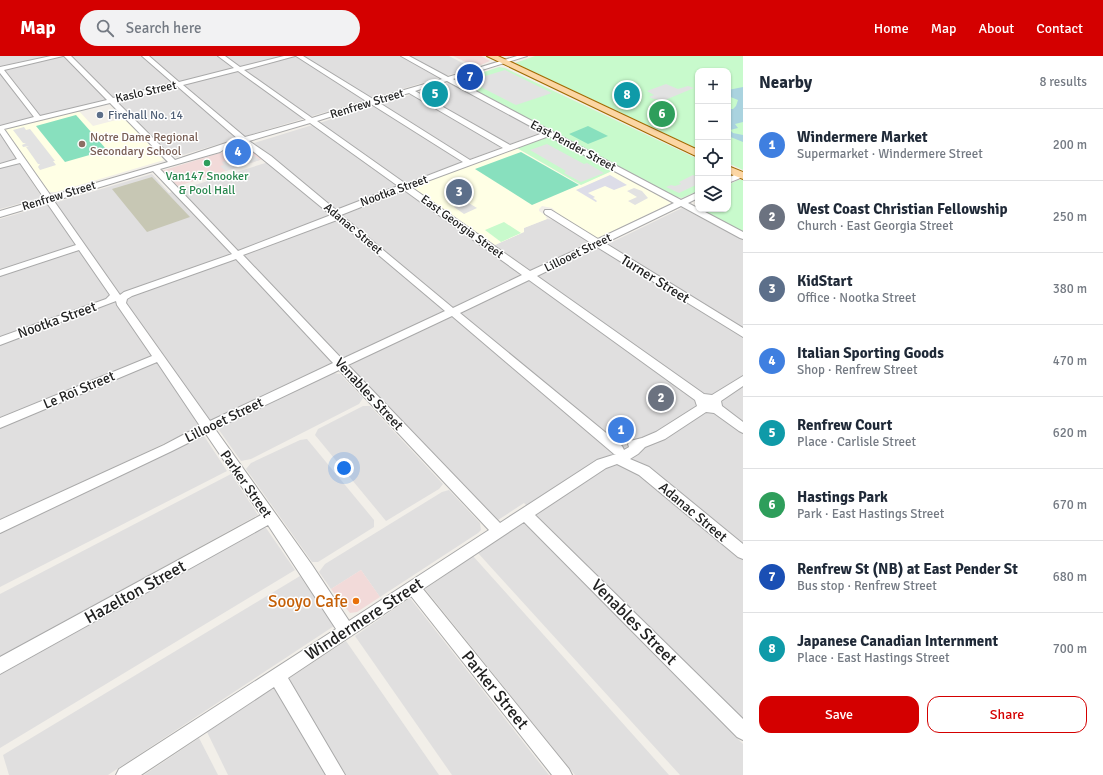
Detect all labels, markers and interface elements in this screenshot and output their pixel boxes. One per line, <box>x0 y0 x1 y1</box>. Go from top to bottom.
search box <box>80 10 360 46</box>
text: Map <box>20 16 56 40</box>
icon: search <box>94 17 116 39</box>
text: Search here <box>126 19 201 37</box>
text: Home <box>874 20 909 37</box>
text: Map <box>931 20 956 37</box>
text: About <box>978 20 1014 37</box>
text: Contact <box>1036 20 1083 37</box>
pin: 7 <box>457 62 483 92</box>
map controls <box>695 68 731 212</box>
button: + <box>695 68 731 104</box>
text: Nearby <box>759 72 812 93</box>
text: 8 results <box>1039 74 1087 90</box>
street label: Kaslo Street <box>114 78 178 106</box>
pin: 5 <box>422 79 448 109</box>
pin: 8 <box>614 80 640 110</box>
street label: Renfrew Street <box>328 86 406 122</box>
pin: 6 <box>649 99 675 129</box>
button: − <box>695 104 731 140</box>
place label: Firehall No. 14 <box>108 108 183 123</box>
marker: Firehall No. 14 <box>95 110 105 120</box>
street label: East Pender Street <box>528 117 618 175</box>
text: Windermere Market <box>797 128 928 146</box>
place label: Notre Dame Regional Secondary School <box>90 130 199 159</box>
pin: 4 <box>225 137 251 167</box>
text: 1 <box>768 137 776 153</box>
text: 200 m <box>1053 137 1087 153</box>
marker: Notre Dame Regional Secondary School <box>77 139 87 149</box>
button: locate <box>695 140 731 176</box>
text: Supermarket · Windermere Street <box>797 146 983 162</box>
marker: Van147 Snooker & Pool Hall <box>202 158 212 168</box>
place label: Van147 Snooker & Pool Hall <box>165 169 249 198</box>
street label: Nootka Street <box>358 172 430 210</box>
button: layers <box>695 176 731 212</box>
pin: 3 <box>446 177 472 207</box>
street label: Renfrew Street <box>20 178 98 214</box>
street label: East Georgia Street <box>418 192 506 262</box>
street label: Adanac Street <box>321 200 385 258</box>
text: West Coast Christian Fellowship <box>797 200 1008 218</box>
text: 2 <box>768 209 776 225</box>
text: 250 m <box>1053 209 1087 225</box>
text: Church · East Georgia Street <box>797 218 953 234</box>
street label: Lillooet Street <box>542 230 614 276</box>
street label: Turner Street <box>617 251 693 307</box>
text: KidStart <box>797 272 853 290</box>
text: 3 <box>768 281 776 297</box>
text: 380 m <box>1053 281 1087 297</box>
text: Office · Nootka Street <box>797 290 916 306</box>
street label: Nootka Street <box>15 298 99 342</box>
text: Italian Sporting Goods <box>797 344 944 362</box>
text: 4 <box>768 353 776 369</box>
text: 470 m <box>1053 353 1087 369</box>
street label: Venables Street <box>331 354 407 434</box>
text: Shop · Renfrew Street <box>797 362 917 378</box>
street label: Le Roi Street <box>41 367 117 413</box>
pin: 2 <box>648 383 674 413</box>
street label: Lillooet Street <box>182 394 266 446</box>
pin: 1 <box>608 415 634 445</box>
text: Renfrew Court <box>797 416 892 434</box>
text: 5 <box>768 425 776 441</box>
text: 620 m <box>1053 425 1087 441</box>
text: Place · Carlisle Street <box>797 434 916 450</box>
street label: Parker Street <box>217 447 275 521</box>
your location <box>334 458 354 478</box>
street label: Adanac Street <box>655 479 731 546</box>
text: Hastings Park <box>797 488 888 506</box>
text: 6 <box>768 497 776 513</box>
text: 670 m <box>1053 497 1087 513</box>
text: Park · East Hastings Street <box>797 506 944 522</box>
street label: Hazelton Street <box>81 556 189 628</box>
text: Renfrew St (NB) at East Pender St <box>797 560 1018 578</box>
text: 7 <box>768 569 776 585</box>
text: 680 m <box>1053 569 1087 585</box>
street label: Windermere Street <box>301 573 427 665</box>
street label: Venables Street <box>587 575 681 669</box>
text: Bus stop · Renfrew Street <box>797 578 937 594</box>
place label: Sooyo Cafe <box>268 591 348 612</box>
marker: Sooyo Cafe <box>351 596 361 606</box>
text: Japanese Canadian Internment <box>797 632 998 650</box>
text: 8 <box>768 641 776 657</box>
text: 700 m <box>1053 641 1087 657</box>
street label: Parker Street <box>457 646 533 734</box>
text: Place · East Hastings Street <box>797 650 950 666</box>
button: Save <box>759 696 919 733</box>
button: Share <box>927 696 1087 733</box>

